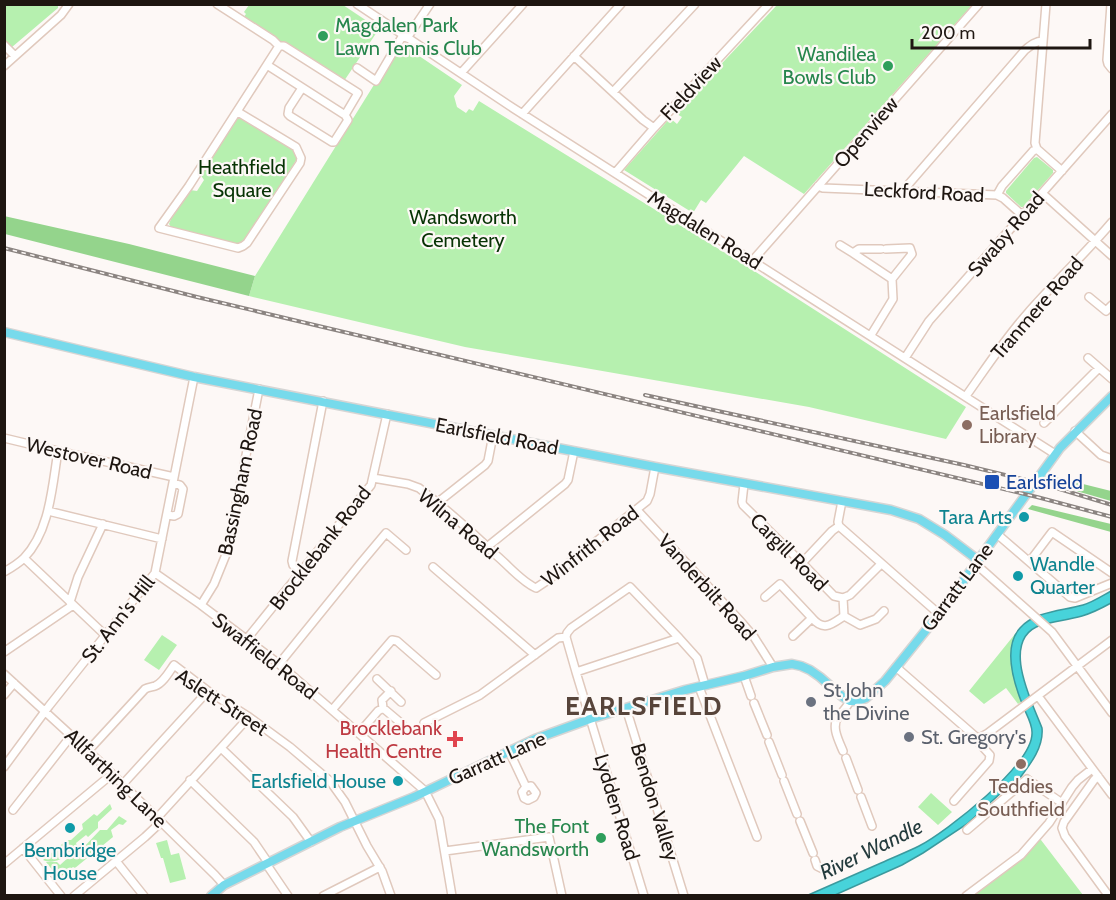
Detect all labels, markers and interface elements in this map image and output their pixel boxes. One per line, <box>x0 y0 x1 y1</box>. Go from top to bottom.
scale bar <box>912 12 1090 50</box>
place label: Magdalen Park Lawn Tennis Club <box>335 13 482 60</box>
text: 200 m <box>921 22 975 44</box>
marker: Magdalen Park Lawn Tennis Club <box>316 29 330 43</box>
place label: Wandilea Bowls Club <box>783 42 876 89</box>
street label: Fieldview <box>655 50 727 125</box>
marker: Wandilea Bowls Club <box>881 59 895 73</box>
street label: Openview <box>829 91 904 172</box>
park label: Heathfield Square <box>198 155 286 202</box>
street label: Leckford Road <box>863 177 985 207</box>
street label: Magdalen Road <box>643 185 767 275</box>
street label: Swaby Road <box>963 187 1049 281</box>
park label: Wandsworth Cemetery <box>409 205 517 252</box>
street label: Tranmere Road <box>986 252 1088 364</box>
place label: Earlsfield Library <box>979 401 1056 448</box>
street label: Bassingham Road <box>213 406 267 558</box>
street label: Earlsfield Road <box>434 412 560 460</box>
marker: Earlsfield Library <box>960 418 974 432</box>
street label: Westover Road <box>24 432 154 484</box>
place label: Earlsfield <box>1006 470 1083 494</box>
marker: Earlsfield <box>983 473 1001 491</box>
street label: Brocklebank Road <box>264 481 376 615</box>
street label: Wilna Road <box>413 484 503 564</box>
street label: Winfrith Road <box>537 501 643 591</box>
place label: Tara Arts <box>939 505 1012 529</box>
street label: Cargill Road <box>745 508 833 596</box>
marker: Tara Arts <box>1017 510 1031 524</box>
street label: Vanderbilt Road <box>653 529 761 645</box>
street label: Garratt Lane <box>916 538 998 636</box>
place label: Wandle Quarter <box>1030 552 1096 599</box>
marker: Wandle Quarter <box>1011 569 1025 583</box>
street label: St. Ann's Hill <box>76 570 160 668</box>
street label: Swaffield Road <box>208 608 322 704</box>
street label: Aslett Street <box>171 663 273 741</box>
place label: St John the Divine <box>823 678 909 725</box>
district label: EARLSFIELD <box>565 690 723 722</box>
marker: St John the Divine <box>804 695 818 709</box>
place label: Brocklebank Health Centre <box>325 716 442 763</box>
street label: Allfarthing Lane <box>60 723 172 833</box>
place label: St. Gregory's <box>921 725 1026 749</box>
street label: Garratt Lane <box>445 726 549 790</box>
marker: Brocklebank Health Centre <box>446 730 464 748</box>
marker: St. Gregory's <box>902 730 916 744</box>
street label: Bendon Valley <box>626 740 684 864</box>
street label: Lydden Road <box>589 751 645 863</box>
marker: Teddies Southfield <box>1014 757 1028 771</box>
place label: Earlsfield House <box>251 769 386 793</box>
marker: Earlsfield House <box>391 774 405 788</box>
place label: Teddies Southfield <box>977 774 1065 821</box>
water label: River Wandle <box>816 813 927 885</box>
place label: The Font Wandsworth <box>481 814 589 861</box>
marker: Bembridge House <box>63 821 77 835</box>
marker: The Font Wandsworth <box>594 831 608 845</box>
place label: Bembridge House <box>24 838 116 885</box>

